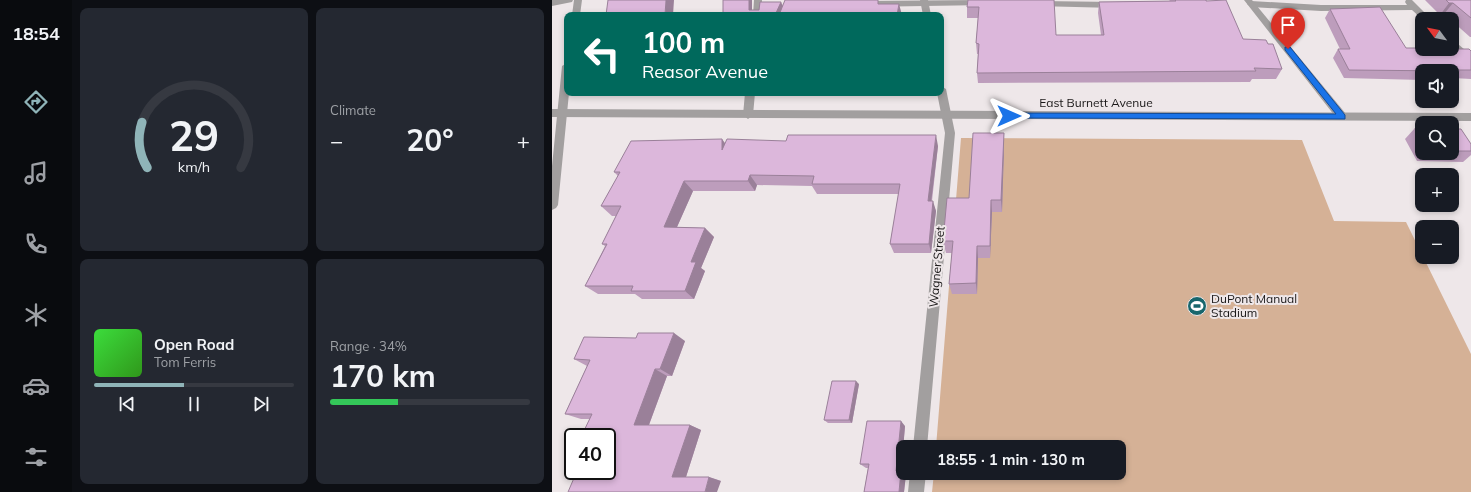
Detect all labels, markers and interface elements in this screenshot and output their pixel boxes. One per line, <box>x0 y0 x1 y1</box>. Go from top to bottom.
pin <box>1271 8 1305 49</box>
north arrow <box>1415 12 1459 56</box>
map controls <box>1415 12 1459 264</box>
icon: arrive <box>1277 14 1299 36</box>
text: 18:54 <box>12 22 60 45</box>
text: 100 m <box>642 25 725 60</box>
icon: left <box>576 28 628 80</box>
text: Reasor Avenue <box>642 60 768 83</box>
button: sound <box>1415 64 1459 108</box>
icon: directions <box>22 88 50 116</box>
position arrow <box>988 95 1030 137</box>
street label: East Burnett Avenue <box>1039 95 1153 110</box>
text: Climate <box>330 102 376 118</box>
text: 29 <box>169 108 219 160</box>
button: search <box>1415 116 1459 160</box>
text: 20° <box>406 121 454 159</box>
text: − <box>330 127 343 155</box>
text: + <box>517 127 530 155</box>
text: km/h <box>178 157 210 175</box>
icon: music <box>22 159 50 187</box>
button: + <box>1415 168 1459 212</box>
button: − <box>1415 220 1459 264</box>
street label: Wagner Street <box>925 226 948 308</box>
icon: phone <box>22 230 50 258</box>
place label: DuPont Manual Stadium <box>1211 291 1297 320</box>
sports icon: DuPont Manual Stadium <box>1186 295 1208 317</box>
icon: climate <box>22 301 50 329</box>
text: Open Road <box>154 335 234 354</box>
text: Range · 34% <box>330 338 407 354</box>
text: Tom Ferris <box>154 354 216 370</box>
text: 170 km <box>330 357 436 395</box>
icon: car <box>22 372 50 400</box>
icon: previous <box>116 393 138 415</box>
icon: pause <box>183 393 205 415</box>
icon: next <box>250 393 272 415</box>
speed limit sign: 40 <box>564 428 616 480</box>
icon: filters <box>22 443 50 471</box>
text: 18:55 · 1 min · 130 m <box>937 450 1085 469</box>

